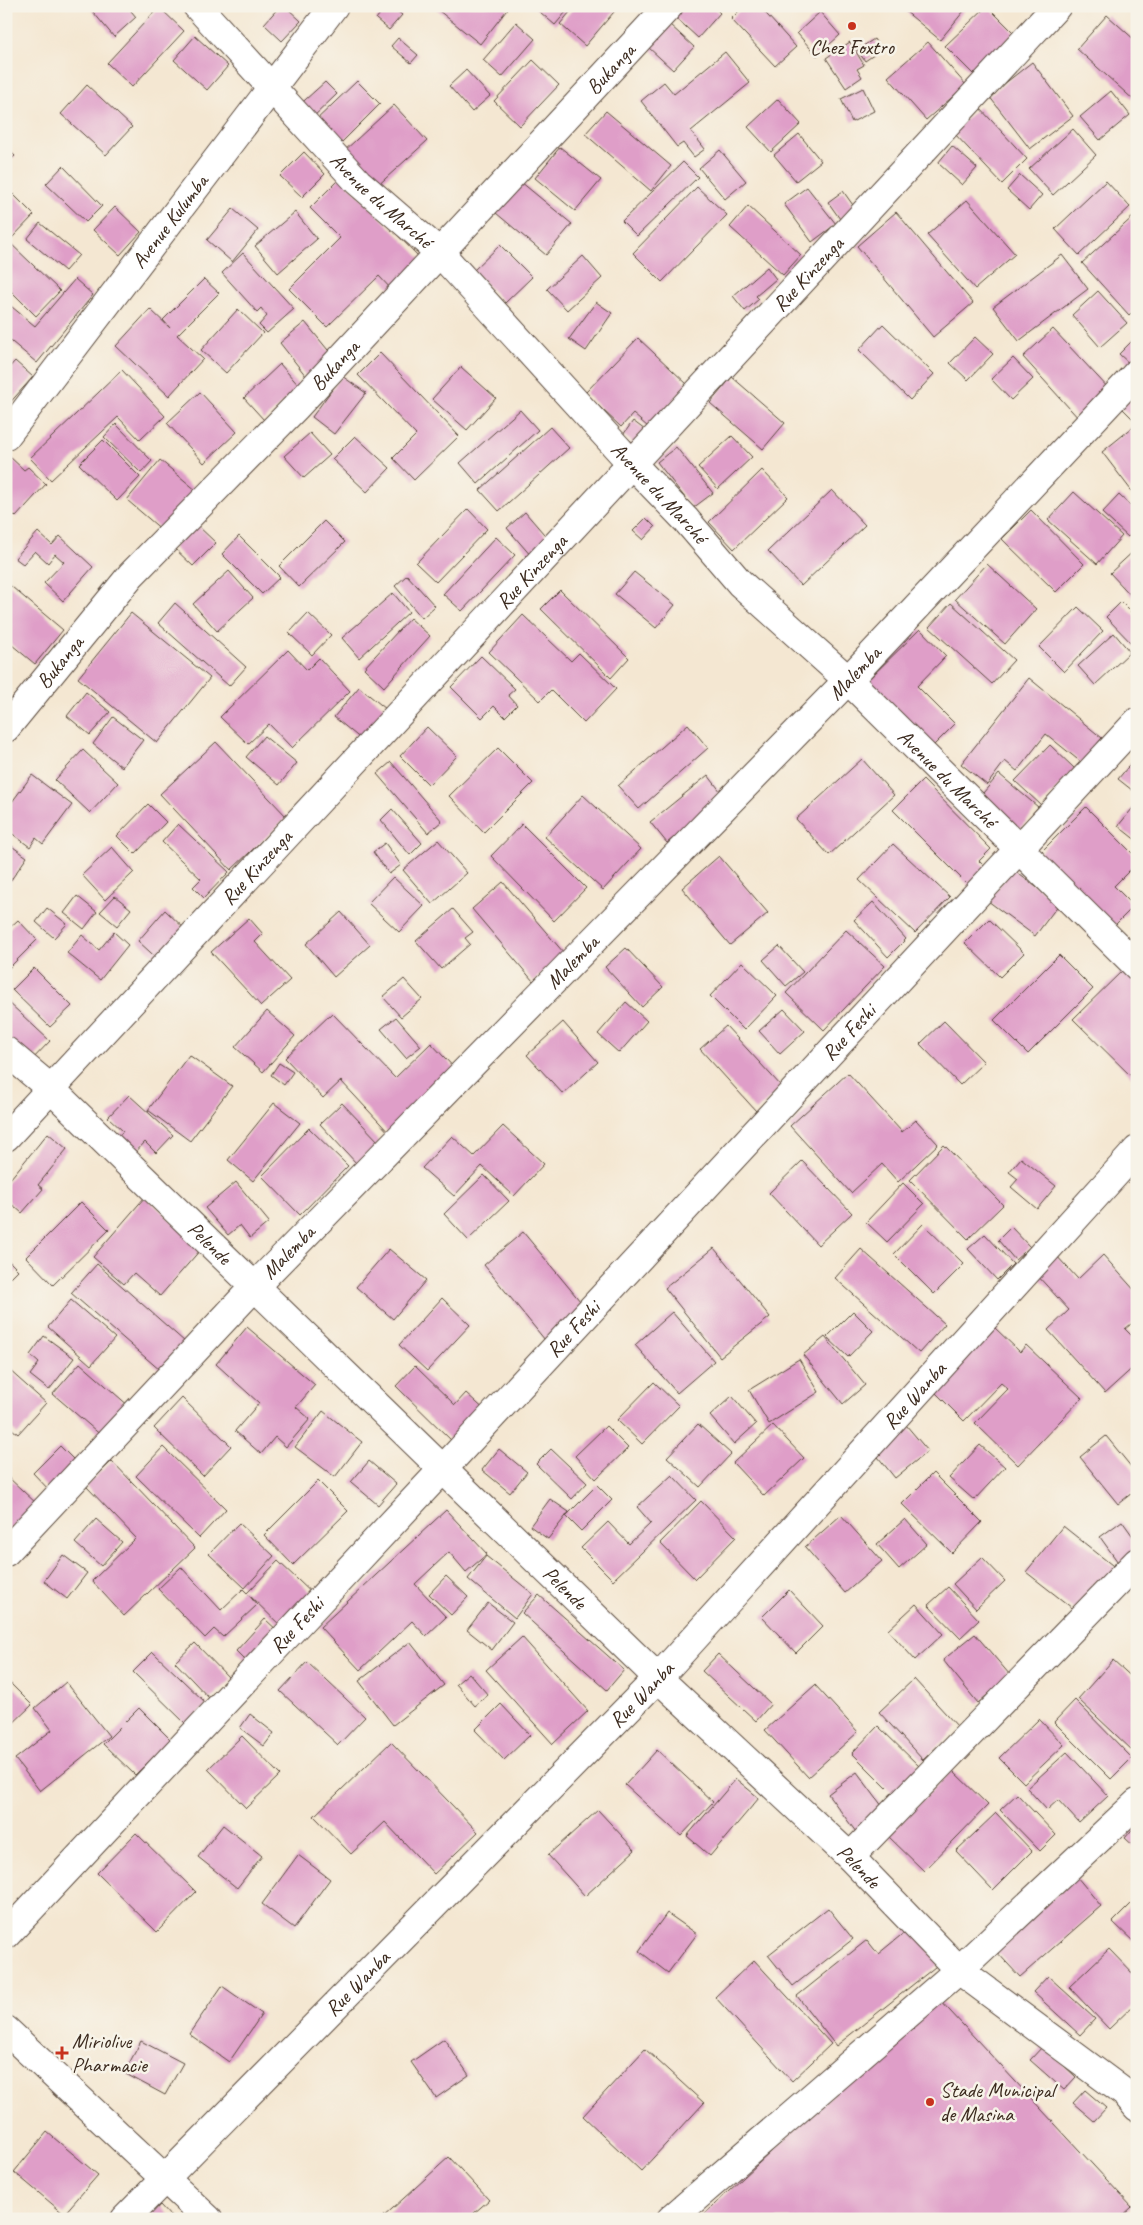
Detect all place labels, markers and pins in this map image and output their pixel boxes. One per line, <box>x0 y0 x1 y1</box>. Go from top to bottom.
marker: Chez Foxtro <box>846 20 858 32</box>
place label: Chez Foxtro <box>810 34 896 60</box>
place label: Miriolive Pharmacie <box>72 2028 149 2078</box>
marker: Miriolive Pharmacie <box>56 2047 68 2059</box>
place label: Stade Municipal de Masina <box>940 2077 1058 2127</box>
marker: Stade Municipal de Masina <box>924 2096 936 2108</box>

